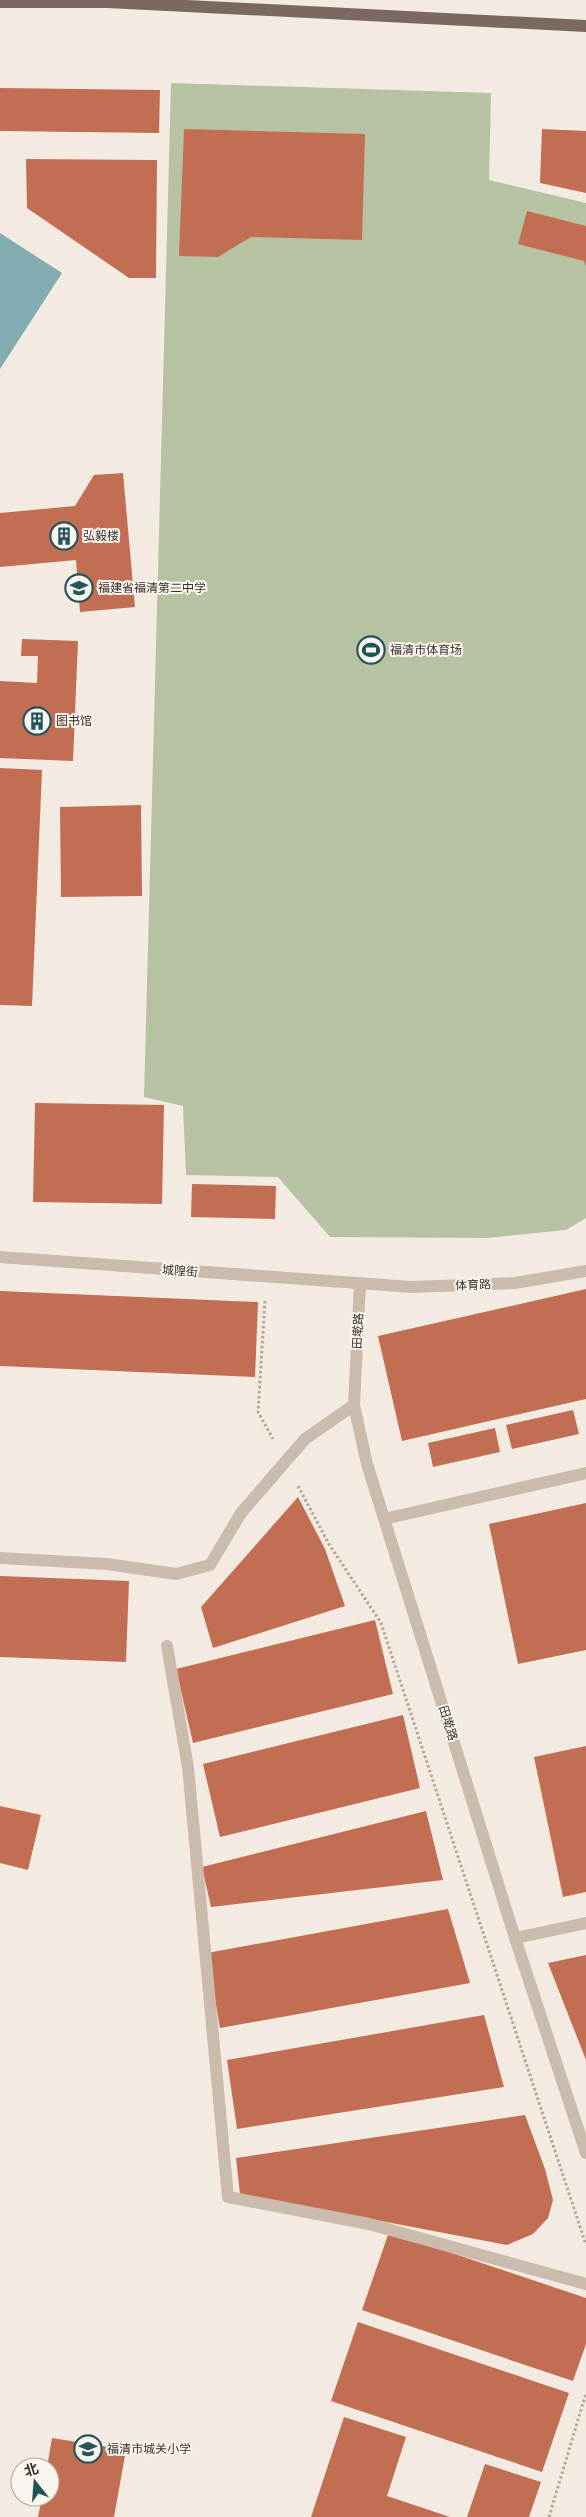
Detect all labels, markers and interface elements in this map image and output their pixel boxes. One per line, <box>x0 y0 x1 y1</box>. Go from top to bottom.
building icon: 弘毅楼 <box>49 521 79 551</box>
place label: 弘毅楼 <box>83 529 119 543</box>
school or university icon: 福建省福清第二中学 <box>64 573 94 603</box>
place label: 福建省福清第二中学 <box>98 581 206 595</box>
sports icon: 福清市体育场 <box>356 635 386 665</box>
place label: 福清市体育场 <box>390 643 462 657</box>
building icon: 图书馆 <box>22 706 52 736</box>
place label: 图书馆 <box>56 714 92 728</box>
street label: 城隍街 <box>162 1263 198 1279</box>
street label: 体育路 <box>455 1277 491 1293</box>
street label: 田墘路 <box>350 1313 366 1349</box>
street label: 田墘路 <box>436 1704 460 1742</box>
school or university icon: 福清市城关小学 <box>73 2434 103 2464</box>
place label: 福清市城关小学 <box>107 2442 191 2456</box>
north arrow <box>10 2457 60 2507</box>
text: 北 <box>22 2460 40 2479</box>

